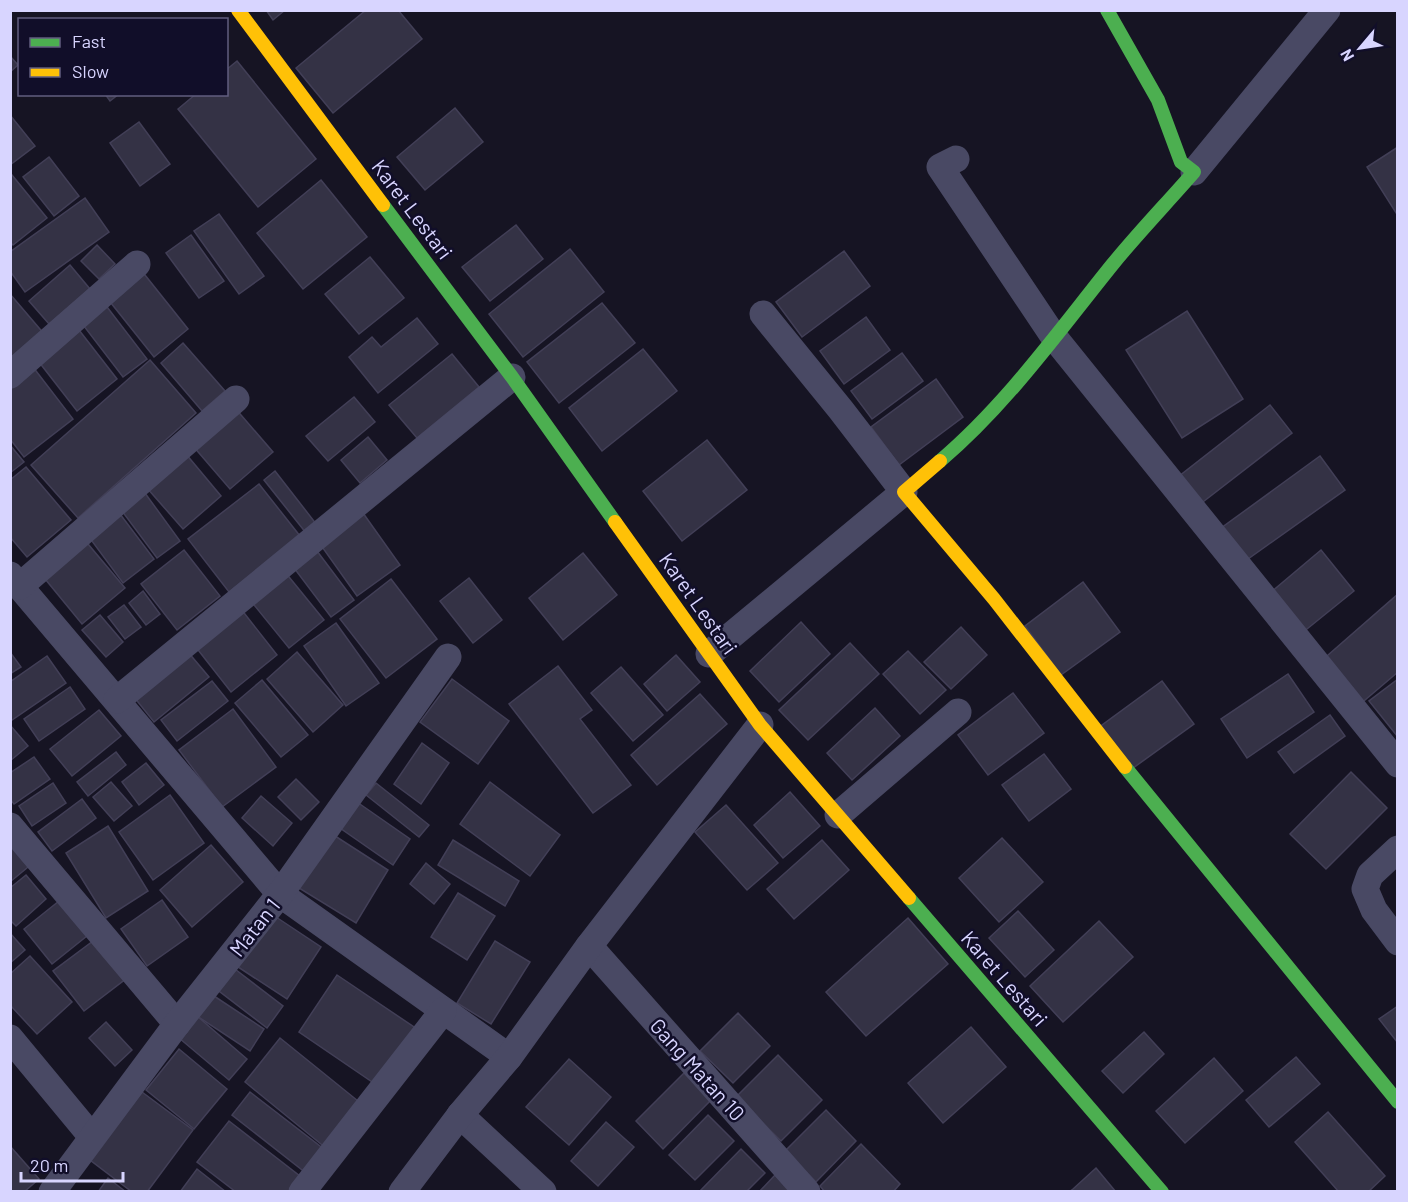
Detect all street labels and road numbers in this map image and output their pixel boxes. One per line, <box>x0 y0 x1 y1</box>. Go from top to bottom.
street label: Karet Lestari <box>367 154 459 264</box>
street label: Karet Lestari <box>655 547 743 659</box>
street label: Matan 1 <box>224 893 284 961</box>
street label: Karet Lestari <box>957 925 1053 1031</box>
street label: Gang Matan 10 <box>646 1013 750 1125</box>

